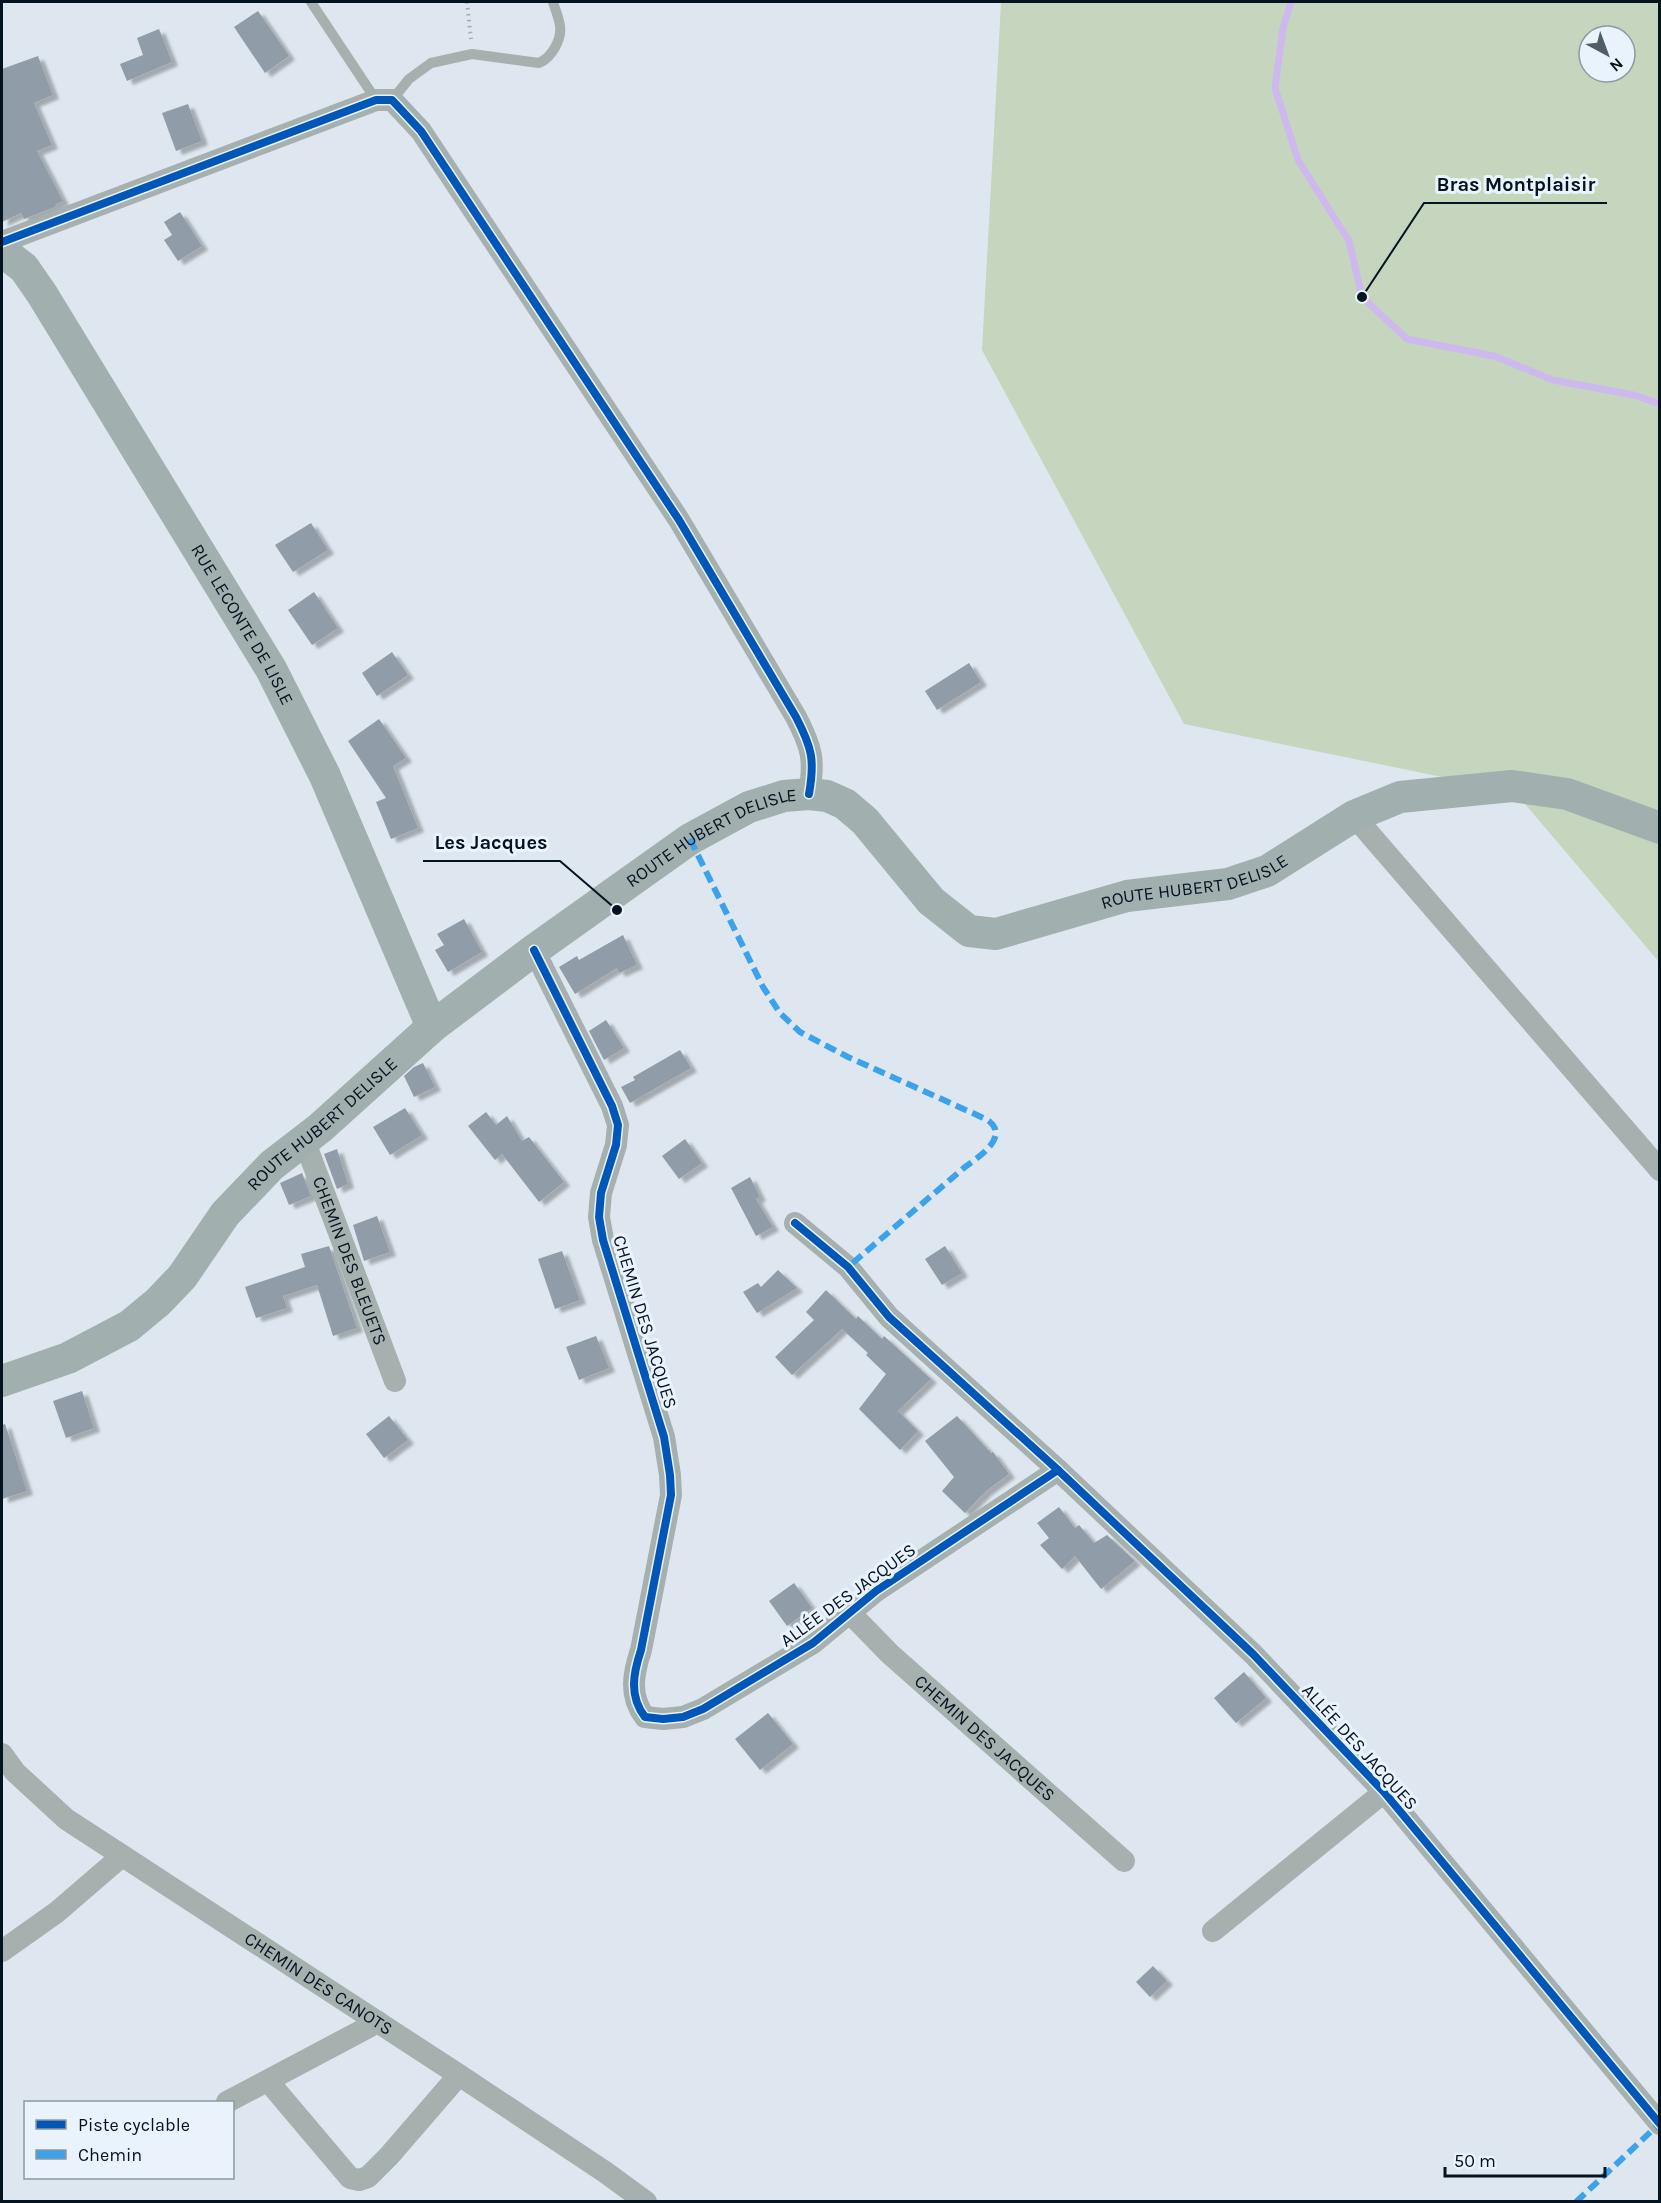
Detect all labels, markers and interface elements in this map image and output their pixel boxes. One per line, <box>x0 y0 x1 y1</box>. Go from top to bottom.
north arrow <box>1577 24 1637 84</box>
text: N <box>1606 54 1627 76</box>
callout: Bras Montplaisir <box>1424 165 1607 203</box>
text: Bras Montplaisir <box>1437 173 1596 196</box>
street label: RUE LECONTE DE LISLE <box>186 540 298 709</box>
street label: ROUTE HUBERT DELISLE <box>622 784 797 892</box>
callout: Les Jacques <box>423 823 560 861</box>
text: Les Jacques <box>434 831 548 854</box>
street label: ROUTE HUBERT DELISLE <box>1098 850 1292 914</box>
street label: ROUTE HUBERT DELISLE <box>242 1053 402 1195</box>
street label: CHEMIN DES BLEUETS <box>308 1173 391 1348</box>
street label: CHEMIN DES JACQUES <box>608 1233 682 1411</box>
street label: ALLÉE DES JACQUES <box>775 1538 920 1651</box>
street label: CHEMIN DES JACQUES <box>910 1670 1060 1806</box>
street label: ALLÉE DES JACQUES <box>1298 1679 1423 1815</box>
street label: CHEMIN DES CANOTS <box>240 1927 397 2040</box>
legend <box>24 2101 234 2179</box>
text: Piste cyclable <box>78 2114 190 2136</box>
scale bar <box>1445 2140 1606 2178</box>
text: Chemin <box>78 2144 142 2166</box>
text: 50 m <box>1454 2150 1496 2172</box>

